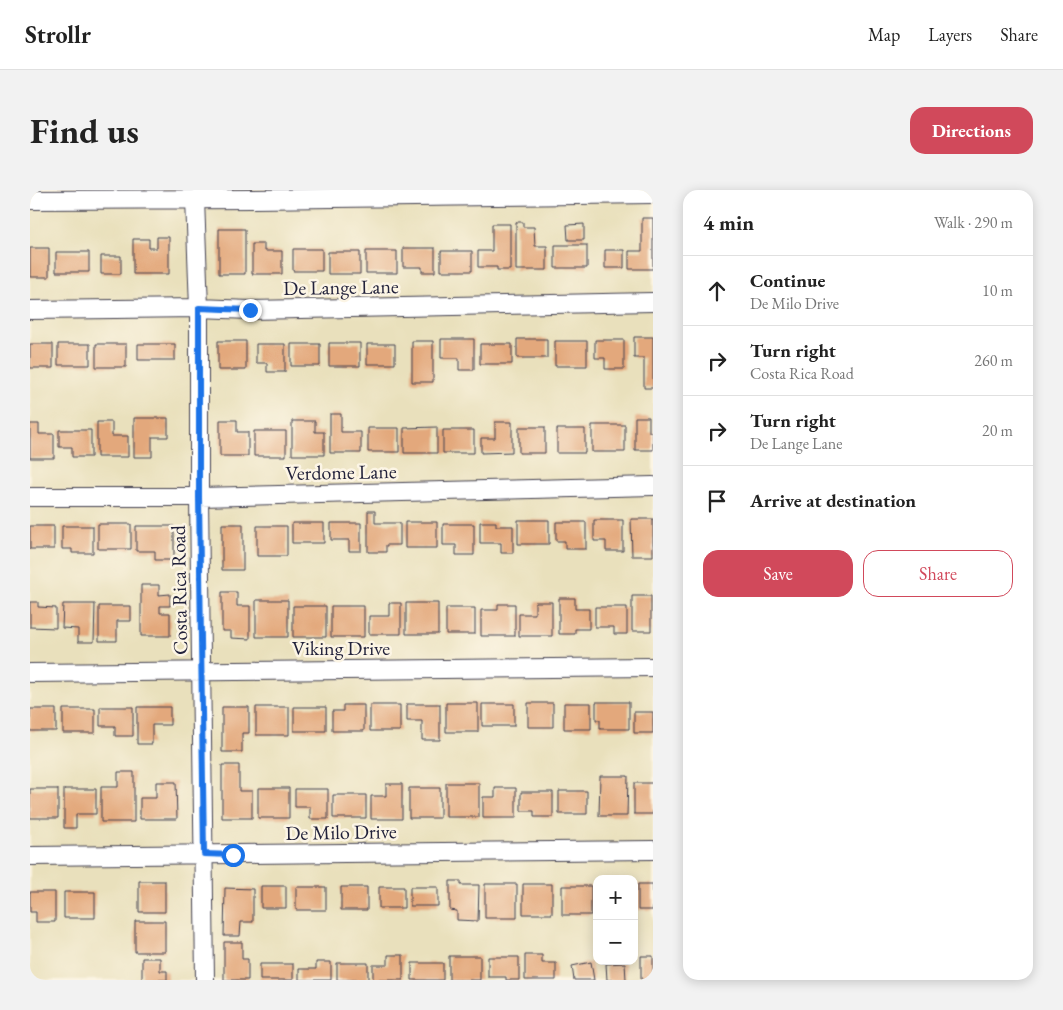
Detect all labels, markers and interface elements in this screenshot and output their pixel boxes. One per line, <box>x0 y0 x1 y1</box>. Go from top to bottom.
text: Strollr <box>25 19 91 50</box>
text: Map <box>868 23 900 46</box>
text: Layers <box>928 23 972 46</box>
text: Share <box>1000 23 1038 46</box>
button: Directions <box>910 107 1033 154</box>
text: Find us <box>30 108 139 153</box>
text: 4 min <box>703 209 754 236</box>
text: Walk · 290 m <box>934 212 1013 233</box>
text: Continue <box>750 268 825 293</box>
street label: De Lange Lane <box>283 273 399 301</box>
icon: ahead <box>703 277 731 305</box>
text: 10 m <box>982 280 1013 301</box>
text: De Milo Drive <box>750 293 839 314</box>
route end <box>239 299 262 322</box>
text: Turn right <box>750 338 836 363</box>
icon: right <box>703 347 731 375</box>
text: 260 m <box>974 350 1013 371</box>
text: Costa Rica Road <box>750 363 854 384</box>
text: Turn right <box>750 408 836 433</box>
icon: right <box>703 417 731 445</box>
text: 20 m <box>982 420 1013 441</box>
text: De Lange Lane <box>750 433 843 454</box>
street label: Verdome Lane <box>285 458 397 486</box>
icon: arrive <box>703 487 731 515</box>
text: Arrive at destination <box>750 488 916 513</box>
street label: Costa Rica Road <box>165 524 193 655</box>
button: Save <box>703 550 853 597</box>
button: Share <box>863 550 1013 597</box>
street label: Viking Drive <box>292 635 390 661</box>
street label: De Milo Drive <box>285 818 397 846</box>
route start <box>222 844 245 867</box>
map controls <box>593 875 638 965</box>
button: + <box>593 875 638 920</box>
button: − <box>593 920 638 965</box>

